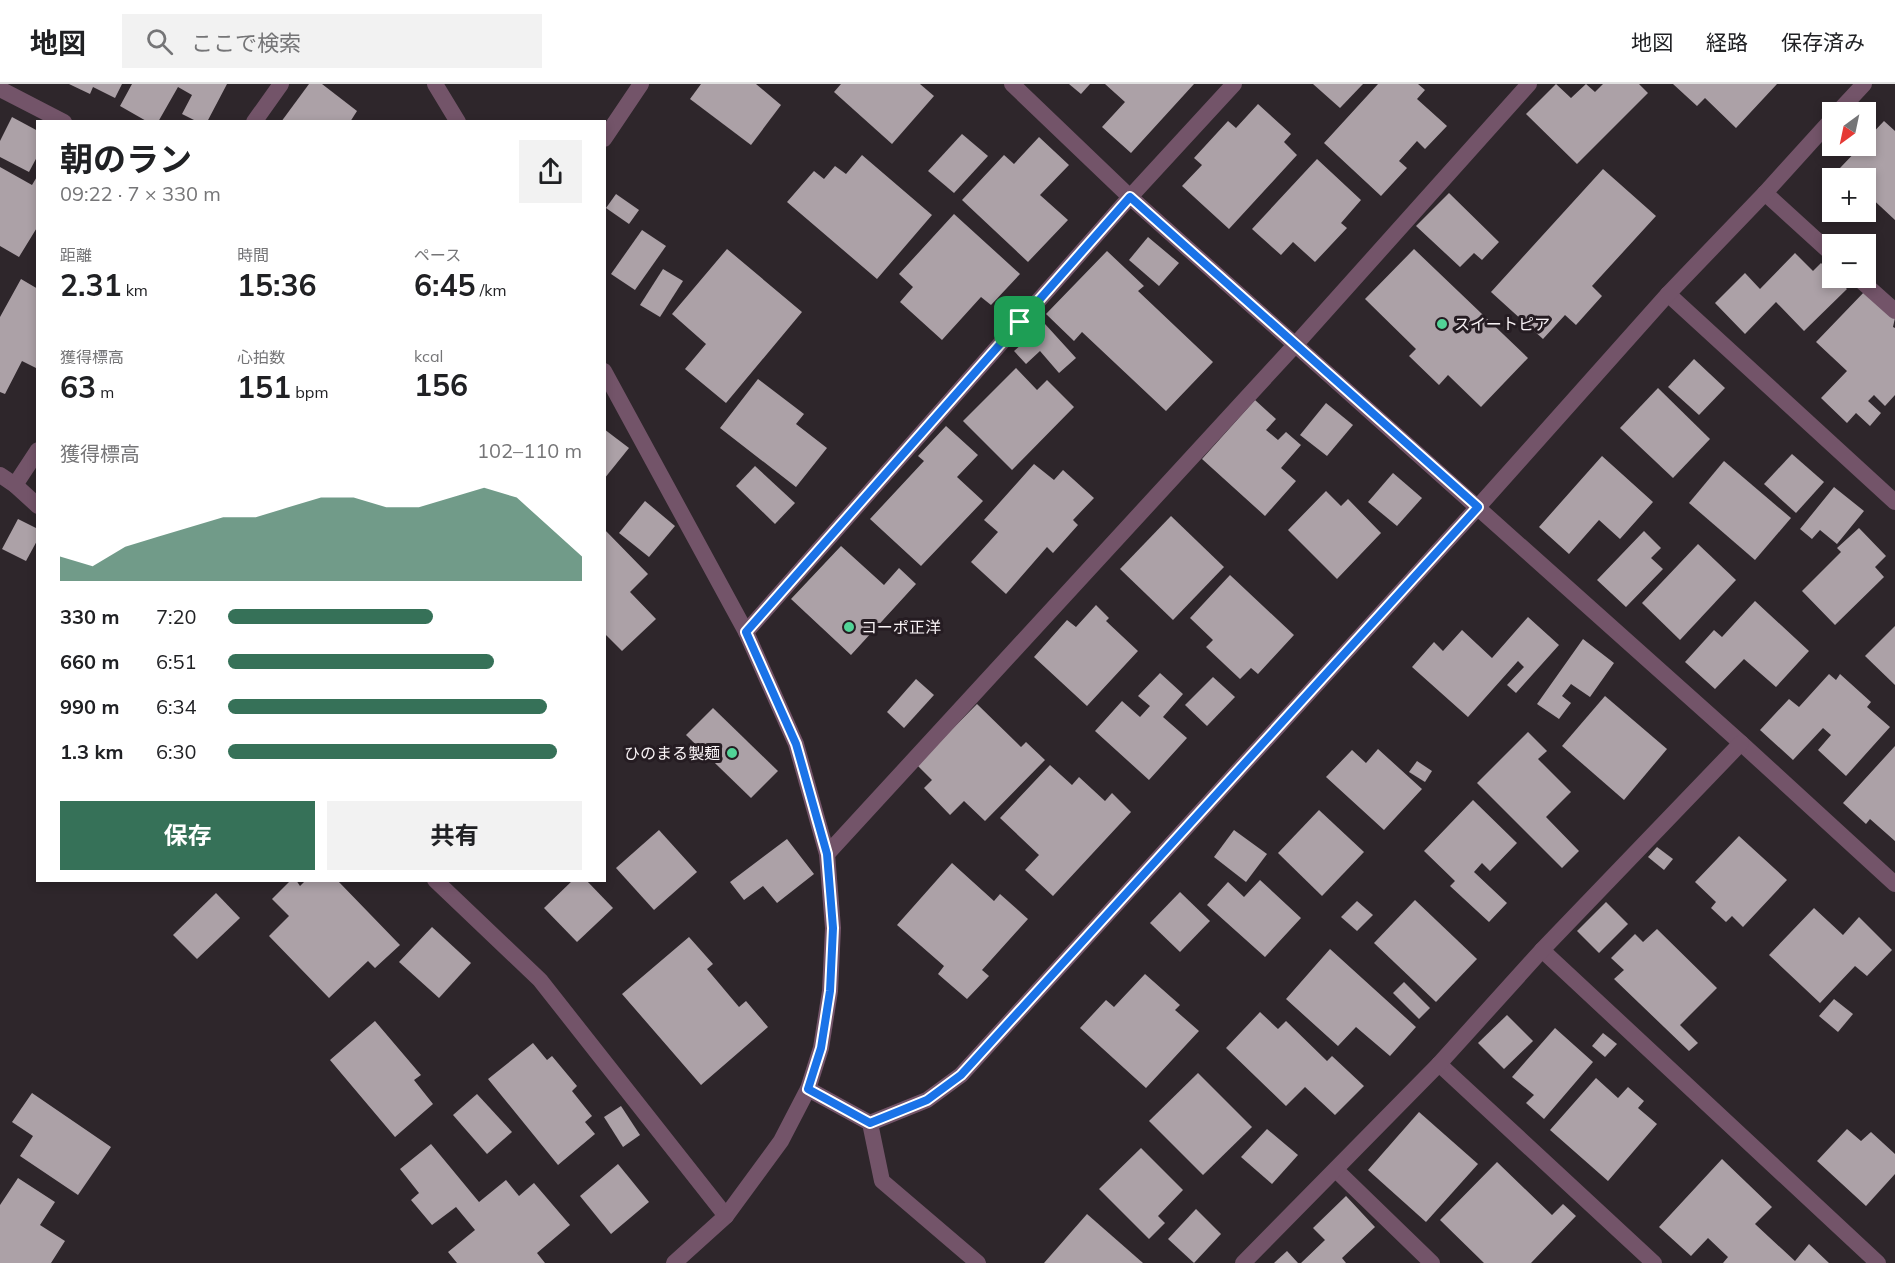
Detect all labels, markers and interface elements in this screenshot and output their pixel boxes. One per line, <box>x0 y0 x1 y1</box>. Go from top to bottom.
search box <box>122 14 542 68</box>
text: 地図 <box>30 25 86 60</box>
icon: search <box>143 25 176 58</box>
text: ここで検索 <box>191 29 301 57</box>
text: 地図 <box>1631 29 1673 55</box>
text: 経路 <box>1706 29 1748 55</box>
text: 保存済み <box>1781 29 1865 55</box>
north arrow <box>1822 102 1876 156</box>
map controls <box>1822 102 1876 288</box>
text: 朝のラン <box>60 138 192 179</box>
button: share <box>519 140 582 203</box>
button: + <box>1822 168 1876 222</box>
text: 09:22 · 7 × 330 m <box>60 181 221 206</box>
button: − <box>1822 234 1876 288</box>
text: 距離 <box>60 245 92 265</box>
text: 時間 <box>237 245 269 265</box>
text: ペース <box>414 245 461 265</box>
text: 2.31 <box>60 266 121 304</box>
text: 15:36 <box>237 266 316 304</box>
text: 6:45 <box>414 266 475 304</box>
text: km <box>121 280 148 300</box>
text: /km <box>475 280 506 300</box>
pin <box>994 296 1045 347</box>
icon: arrive <box>1003 305 1036 338</box>
place label: スイートピア <box>1454 314 1550 334</box>
marker: スイートピア <box>1435 317 1449 331</box>
text: kcal <box>414 346 443 366</box>
text: 獲得標高 <box>60 347 124 367</box>
text: 心拍数 <box>237 347 285 367</box>
text: 156 <box>414 366 468 404</box>
text: 63 <box>60 368 96 406</box>
text: 151 <box>237 368 291 406</box>
text: m <box>96 382 114 402</box>
text: bpm <box>291 382 328 402</box>
text: 102–110 m <box>477 438 582 463</box>
text: 獲得標高 <box>60 441 140 466</box>
text: 330 m <box>60 604 119 629</box>
text: 7:20 <box>156 604 197 629</box>
place label: コーポ正洋 <box>861 617 941 637</box>
marker: コーポ正洋 <box>842 620 856 634</box>
text: 660 m <box>60 649 119 674</box>
text: 6:51 <box>156 649 197 674</box>
text: 990 m <box>60 694 119 719</box>
text: 6:34 <box>156 694 197 719</box>
text: 1.3 km <box>60 739 123 764</box>
text: 6:30 <box>156 739 197 764</box>
place label: ひのまる製麺 <box>624 743 720 763</box>
marker: ひのまる製麺 <box>725 746 739 760</box>
button: 保存 <box>60 801 315 870</box>
button: 共有 <box>327 801 582 870</box>

